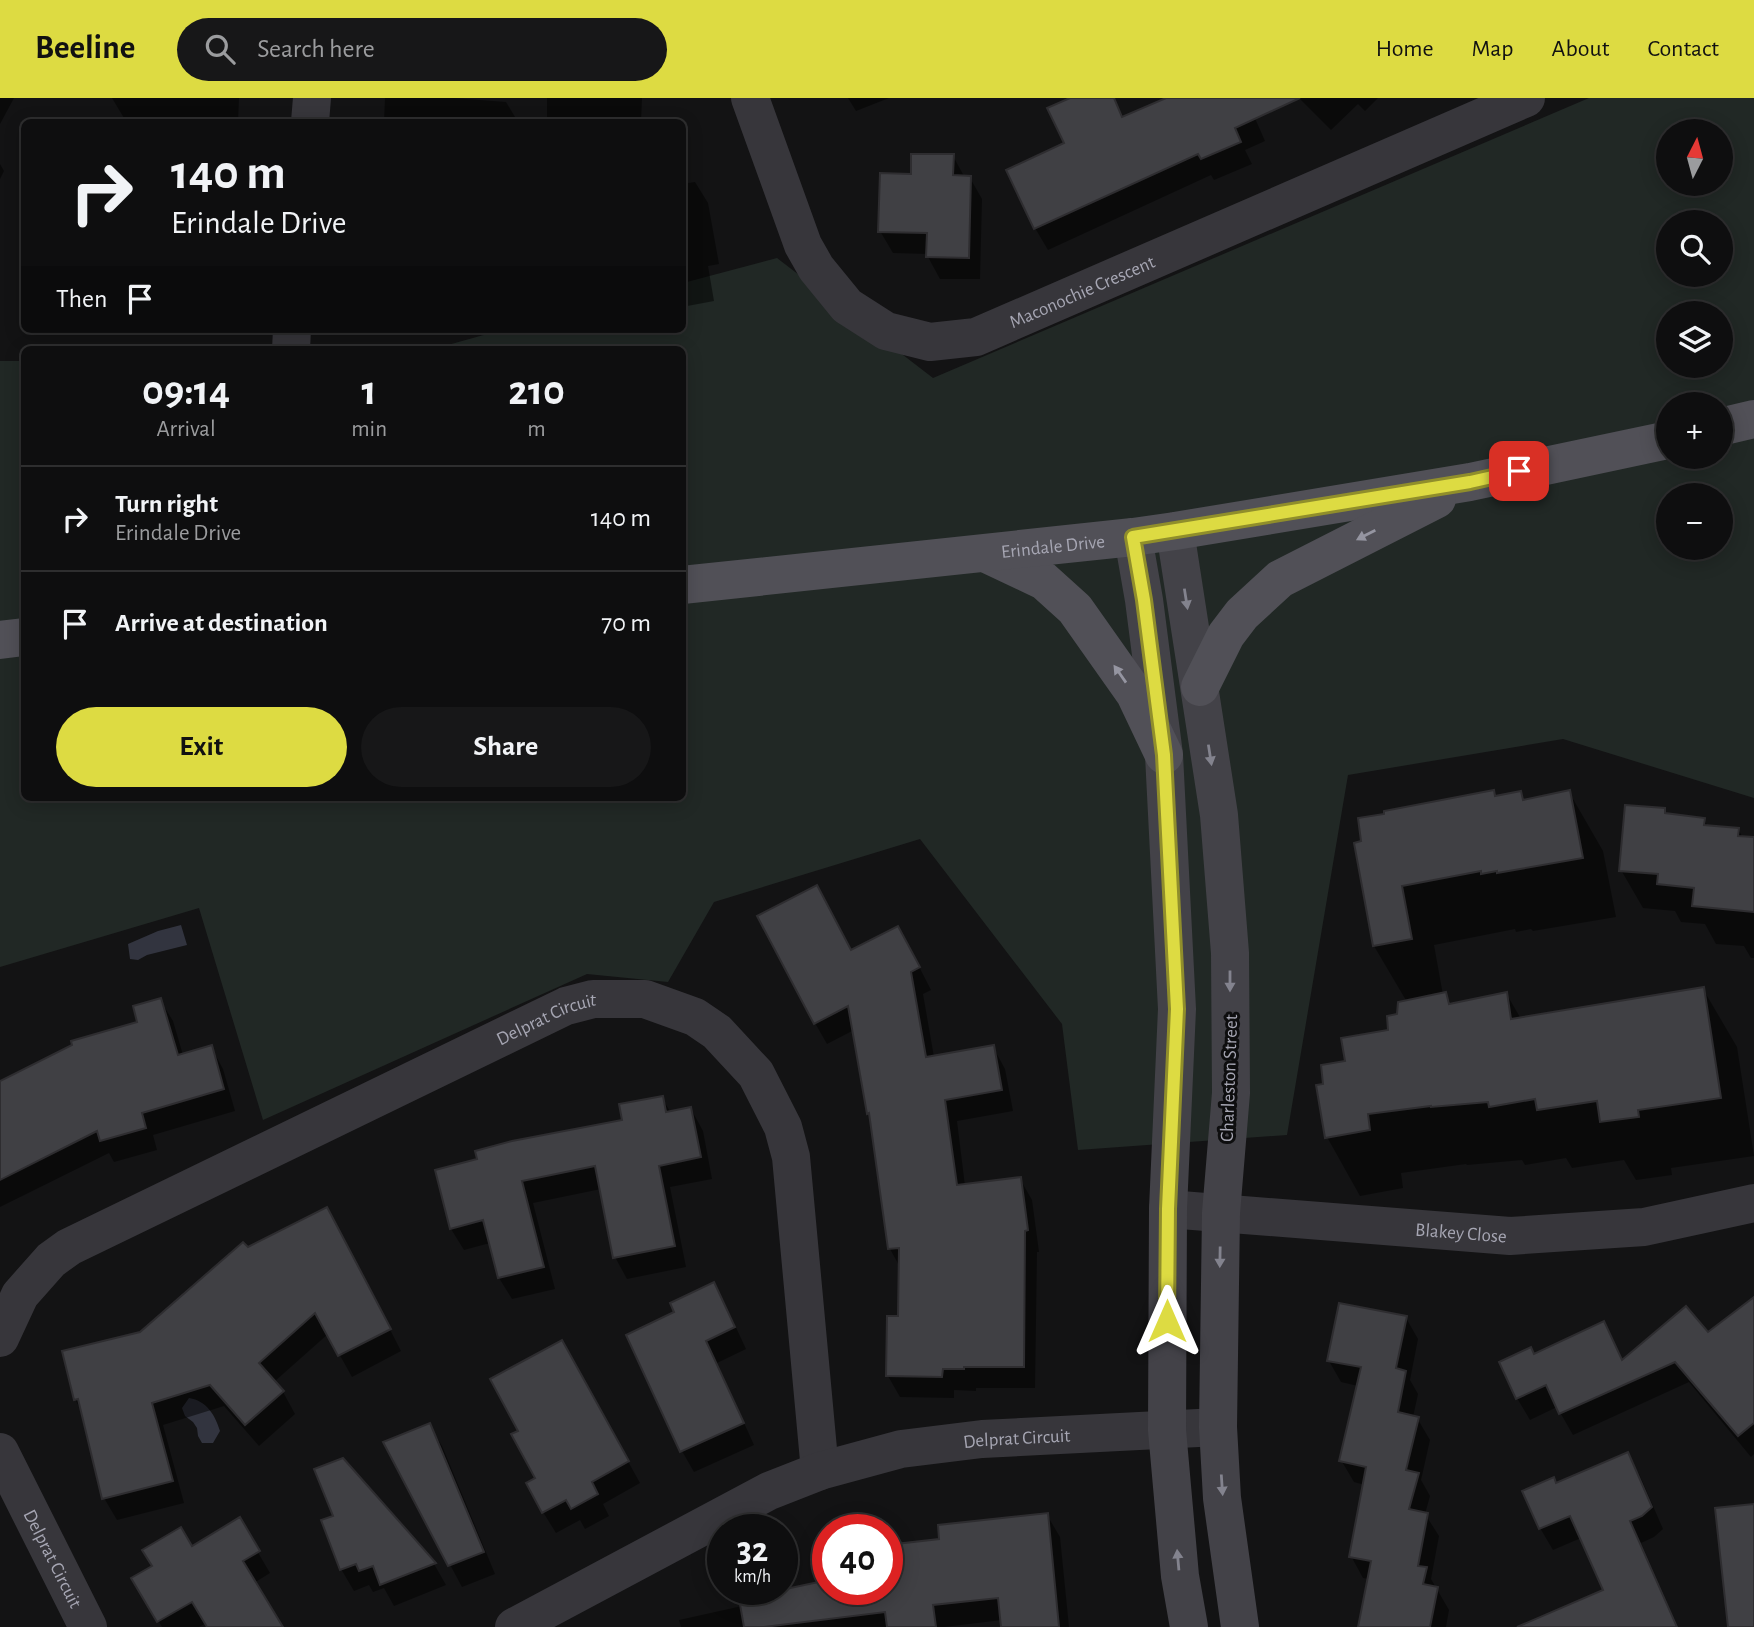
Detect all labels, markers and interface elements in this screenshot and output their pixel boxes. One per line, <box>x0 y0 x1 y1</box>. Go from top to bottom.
search box <box>177 18 667 81</box>
icon: search <box>201 30 239 68</box>
text: Beeline <box>35 32 135 65</box>
text: Search here <box>257 36 375 62</box>
text: Home <box>1376 37 1434 61</box>
text: Map <box>1472 37 1514 61</box>
text: About <box>1552 37 1609 61</box>
text: Contact <box>1647 37 1719 61</box>
north arrow <box>1656 119 1732 196</box>
map controls <box>1656 119 1733 560</box>
icon: right <box>56 147 147 238</box>
text: 140 m <box>171 149 286 198</box>
text: Erindale Drive <box>171 207 347 239</box>
button: search <box>1656 210 1733 287</box>
street label: Maconochie Crescent <box>1007 253 1158 332</box>
icon: arrive <box>121 280 159 318</box>
text: Then <box>56 286 107 312</box>
button: layers <box>1656 301 1733 378</box>
text: 09:14 <box>142 370 230 412</box>
text: 1 <box>362 370 377 412</box>
text: 210 <box>508 370 565 412</box>
button: + <box>1656 392 1733 469</box>
text: Arrival <box>157 418 216 441</box>
text: min <box>351 418 387 441</box>
text: m <box>527 418 546 441</box>
pin <box>1489 441 1549 501</box>
icon: arrive <box>1500 452 1538 490</box>
button: − <box>1656 483 1733 560</box>
text: Turn right <box>115 491 218 517</box>
icon: right <box>56 500 94 538</box>
text: 140 m <box>591 505 651 531</box>
text: Erindale Drive <box>115 522 241 545</box>
one-way arrow <box>1356 530 1376 541</box>
street label: Erindale Drive <box>1000 532 1106 562</box>
one-way arrow <box>1181 588 1192 610</box>
icon: arrive <box>56 605 94 643</box>
text: Arrive at destination <box>115 610 328 636</box>
text: 70 m <box>601 610 651 636</box>
one-way arrow <box>1114 664 1127 683</box>
button: Exit <box>56 707 347 787</box>
button: Share <box>361 707 651 787</box>
one-way arrow <box>1205 744 1216 766</box>
one-way arrow <box>1225 970 1236 992</box>
street label: Delprat Circuit <box>494 991 596 1049</box>
street label: Charleston Street <box>1218 1014 1241 1142</box>
street label: Blakey Close <box>1414 1221 1507 1247</box>
one-way arrow <box>1215 1247 1226 1269</box>
position arrow <box>1130 1284 1204 1358</box>
street label: Delprat Circuit <box>962 1427 1071 1452</box>
one-way arrow <box>1216 1474 1227 1496</box>
street label: Delprat Circuit <box>19 1507 85 1611</box>
speed limit sign: 40 <box>812 1514 903 1605</box>
text: 32 <box>737 1533 768 1568</box>
one-way arrow <box>1172 1548 1183 1570</box>
text: km/h <box>734 1568 771 1586</box>

